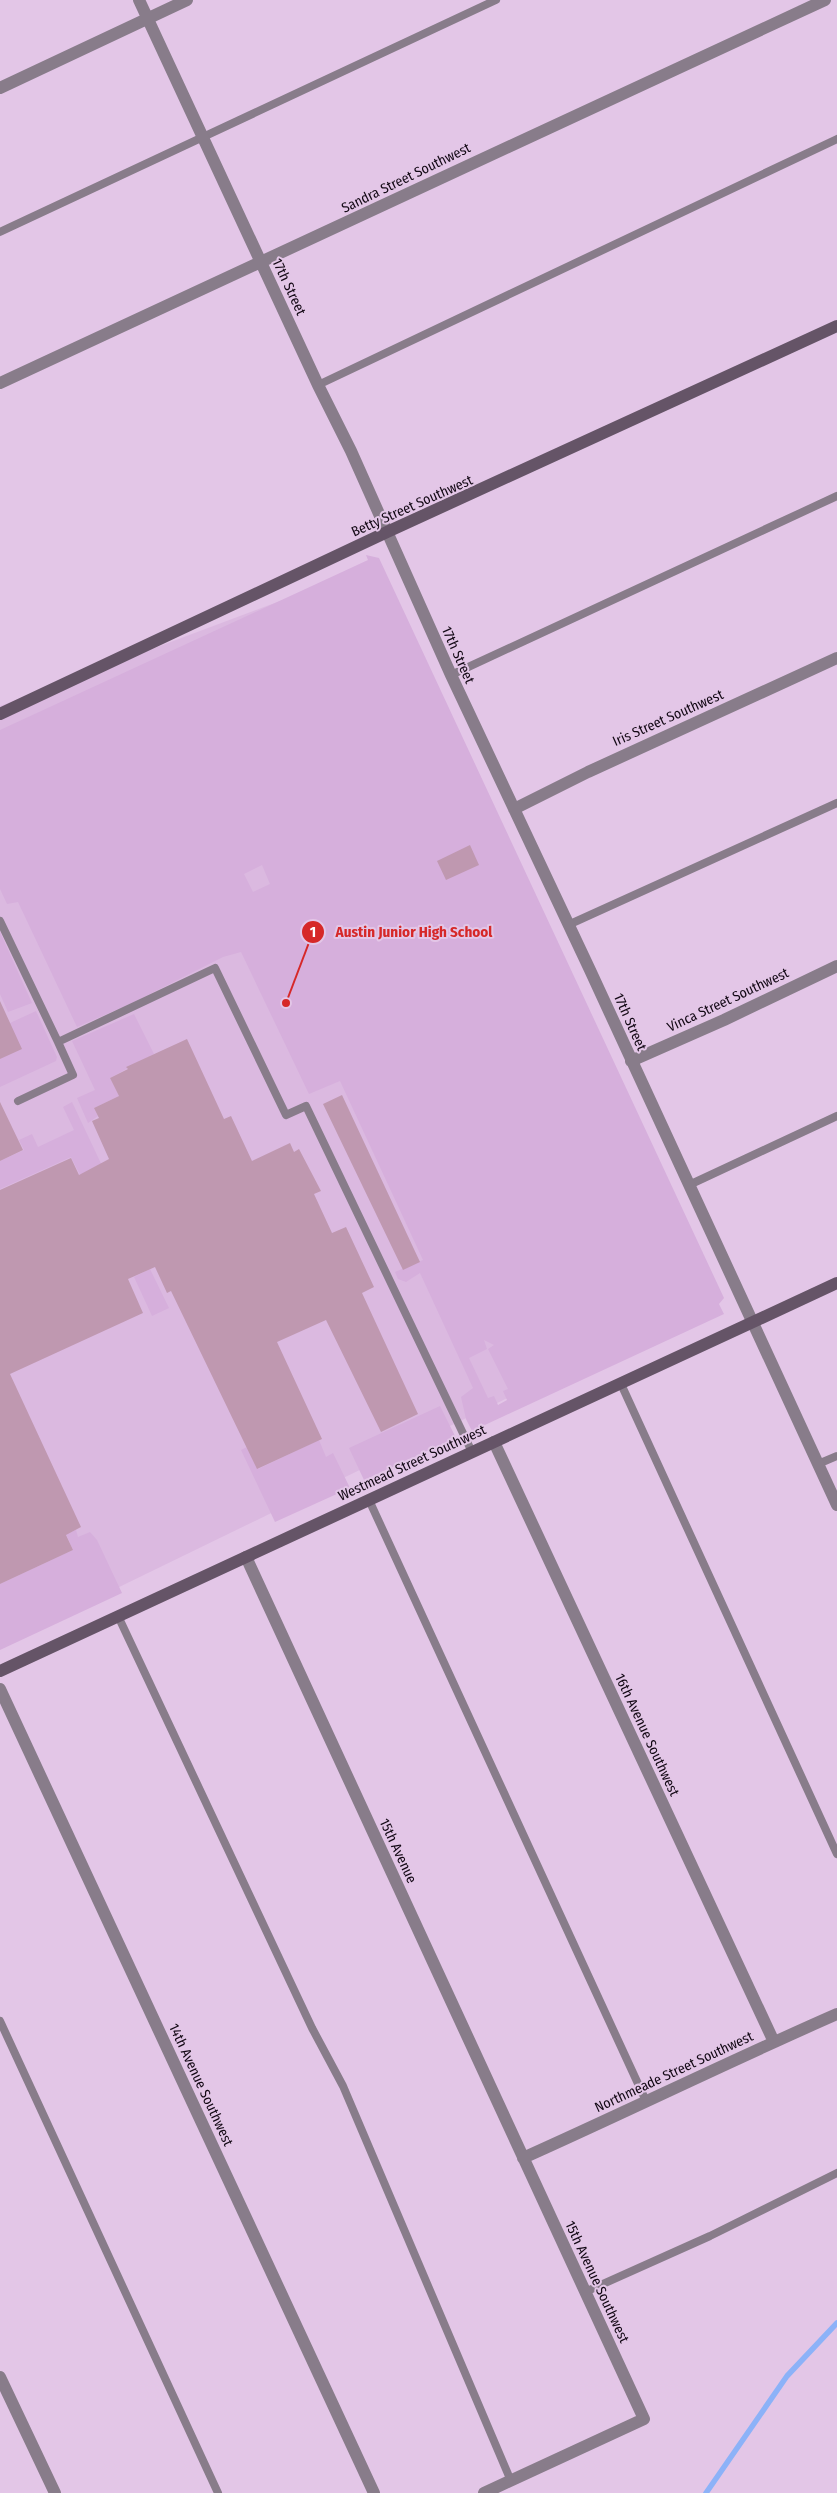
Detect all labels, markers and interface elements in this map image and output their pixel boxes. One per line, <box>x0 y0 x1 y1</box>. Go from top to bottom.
street label: Sandra Street Southwest <box>339 139 474 217</box>
street label: 17th Street <box>268 256 310 319</box>
street label: Betty Street Southwest <box>349 471 476 540</box>
street label: 17th Street <box>438 624 478 687</box>
street label: Iris Street Southwest <box>610 686 726 750</box>
callout: Austin Junior High School <box>300 917 502 947</box>
text: 1 <box>310 923 316 941</box>
text: Austin Junior High School <box>335 923 493 941</box>
street label: Vinca Street Southwest <box>665 964 792 1036</box>
street label: 17th Street <box>610 991 650 1054</box>
street label: Westmead Street Southwest <box>335 1421 489 1505</box>
street label: 16th Avenue Southwest <box>611 1671 683 1799</box>
street label: 15th Avenue <box>376 1816 420 1886</box>
street label: 14th Avenue Southwest <box>165 2021 237 2149</box>
street label: Northmeade Street Southwest <box>592 2028 756 2116</box>
street label: 15th Avenue Southwest <box>561 2218 633 2346</box>

